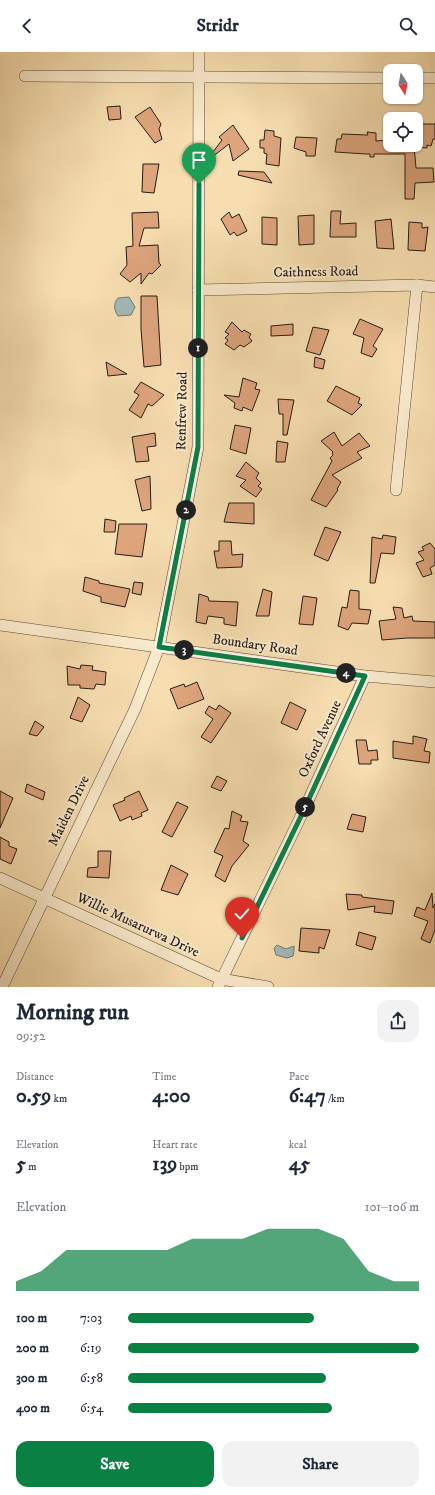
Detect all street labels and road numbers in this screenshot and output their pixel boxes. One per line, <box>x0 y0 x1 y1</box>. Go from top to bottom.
street label: Caithness Road <box>273 262 359 282</box>
street label: Renfrew Road <box>172 371 192 451</box>
street label: Boundary Road <box>211 630 299 660</box>
street label: Oxford Avenue <box>294 697 346 781</box>
street label: Maiden Drive <box>44 772 94 849</box>
street label: Willie Musarurwa Drive <box>73 888 203 961</box>

